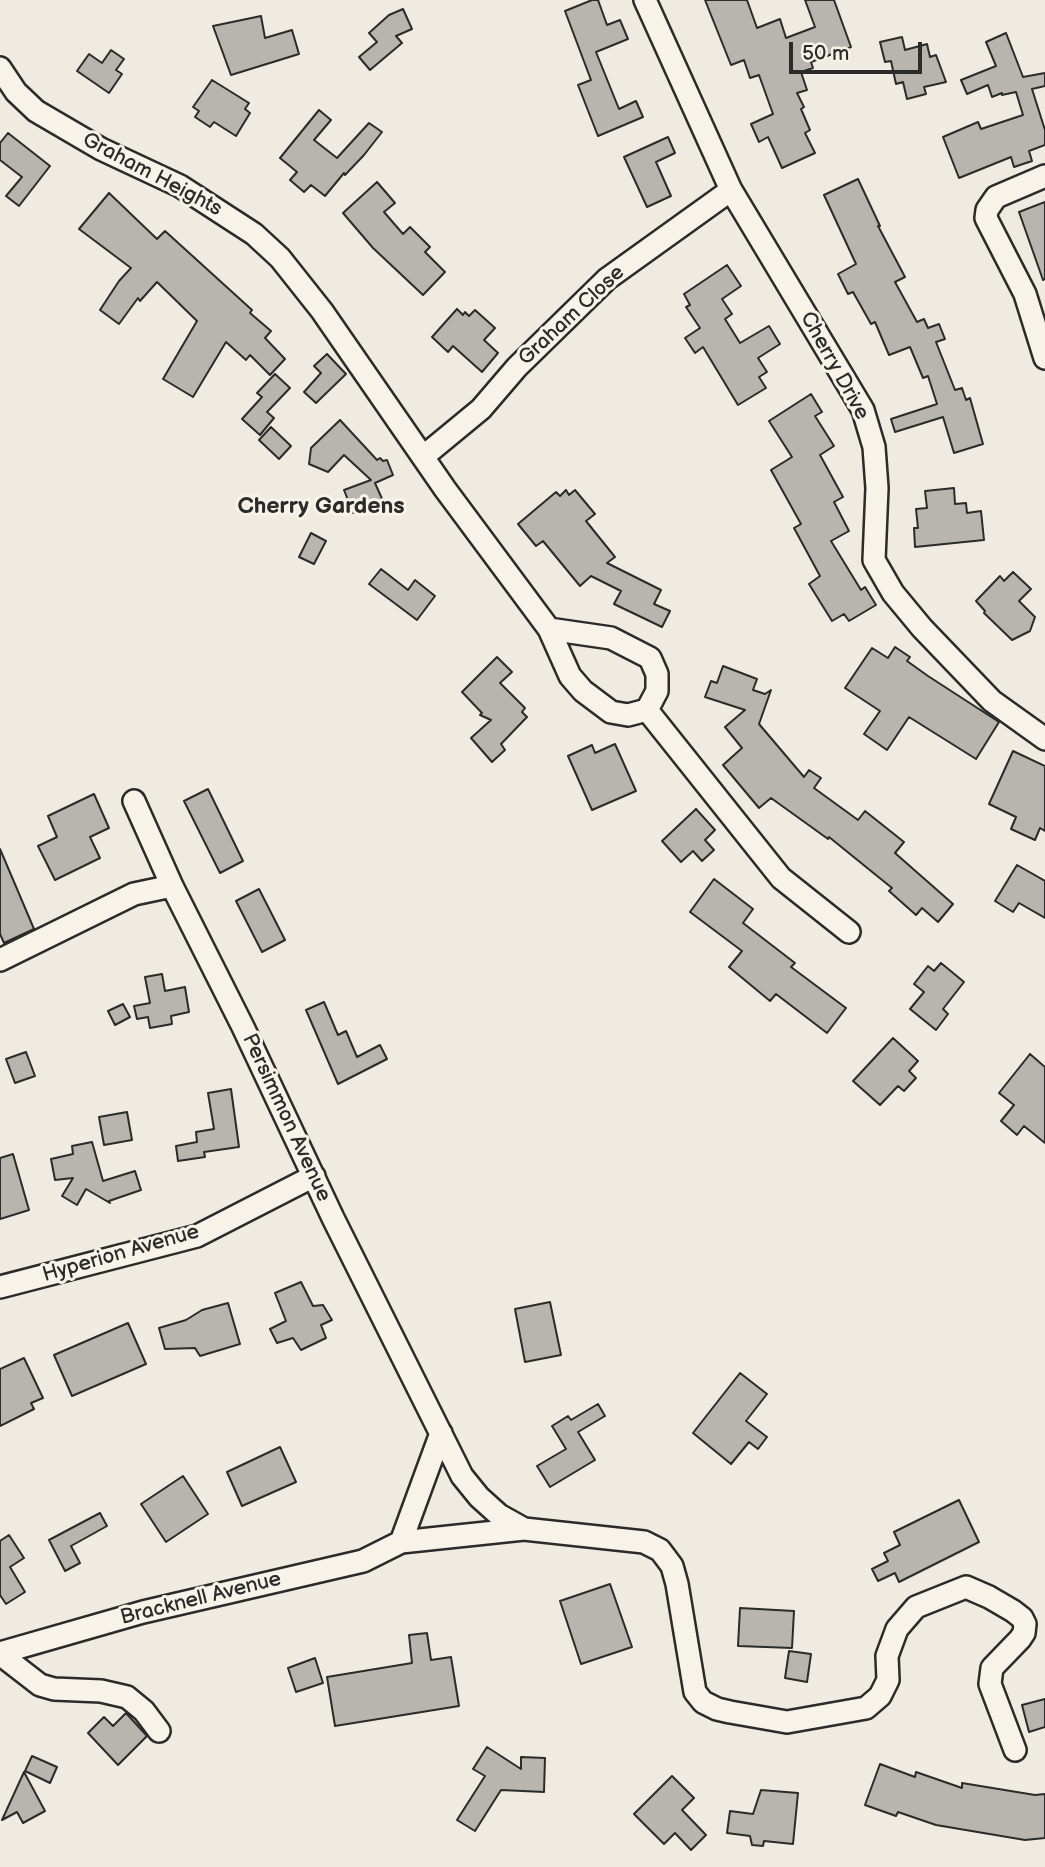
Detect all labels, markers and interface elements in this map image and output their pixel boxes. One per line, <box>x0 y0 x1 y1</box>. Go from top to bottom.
scale bar <box>793 28 926 72</box>
text: 50 m <box>802 41 849 66</box>
street label: Graham Heights <box>78 128 226 222</box>
street label: Graham Close <box>514 261 630 371</box>
street label: Cherry Drive <box>794 308 874 424</box>
district label: Cherry Gardens <box>237 493 405 521</box>
street label: Persimmon Avenue <box>236 1030 336 1206</box>
street label: Hyperion Avenue <box>40 1220 202 1288</box>
street label: Bracknell Avenue <box>118 1567 284 1631</box>

